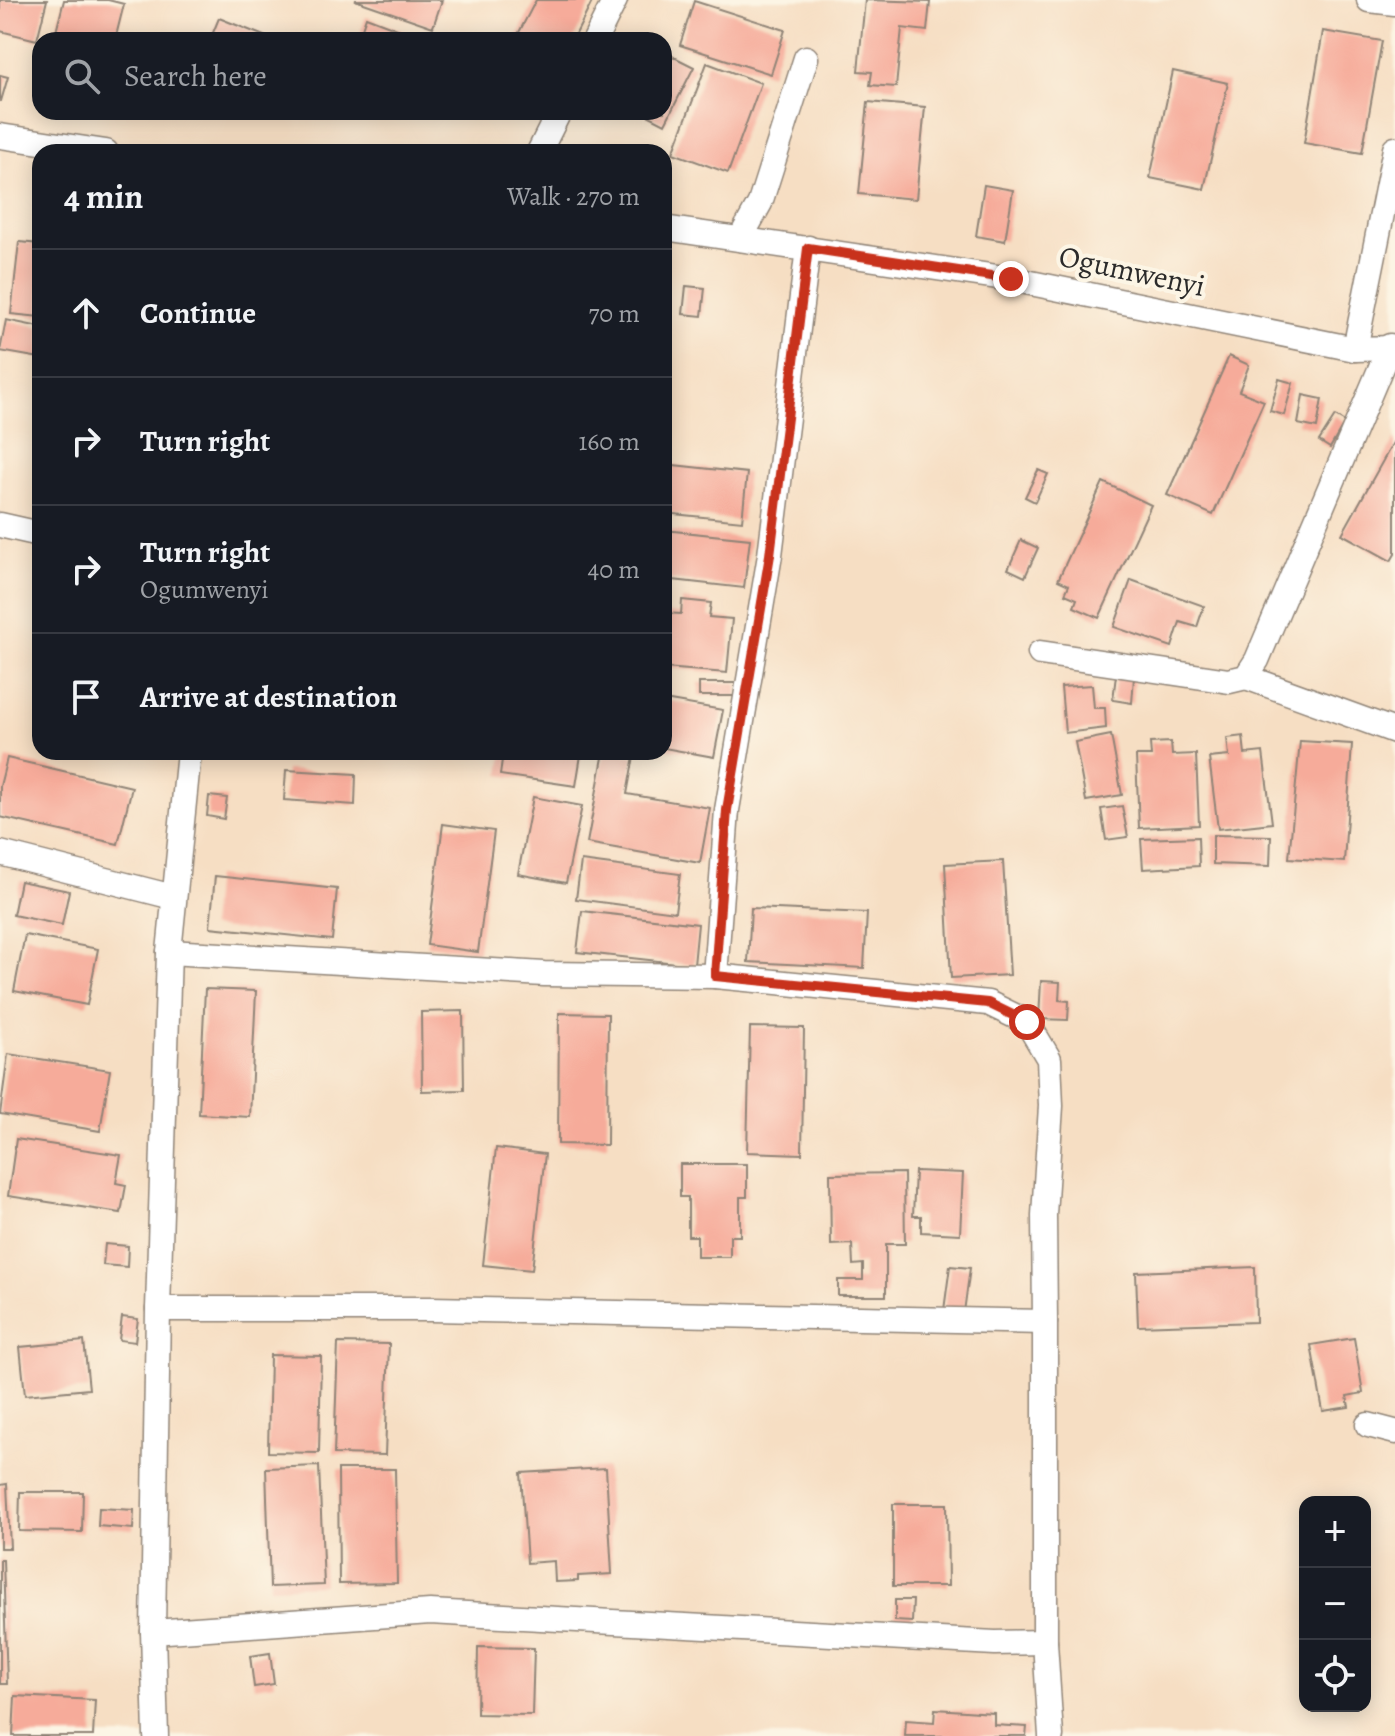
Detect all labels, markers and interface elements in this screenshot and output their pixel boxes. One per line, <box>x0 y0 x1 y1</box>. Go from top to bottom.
search box <box>32 32 672 120</box>
icon: search <box>60 54 104 98</box>
text: Search here <box>124 56 267 96</box>
text: 4 min <box>64 173 143 220</box>
text: Walk · 270 m <box>507 179 640 214</box>
street label: Ogumwenyi <box>1055 236 1209 306</box>
route end <box>993 261 1029 297</box>
icon: ahead <box>64 291 108 335</box>
text: Continue <box>140 293 256 333</box>
text: 70 m <box>588 296 640 331</box>
icon: right <box>64 419 108 463</box>
text: Turn right <box>140 421 270 461</box>
text: 160 m <box>578 424 640 459</box>
text: Turn right <box>140 532 270 572</box>
icon: right <box>64 547 108 591</box>
text: 40 m <box>588 552 640 587</box>
text: Ogumwenyi <box>140 572 268 607</box>
icon: arrive <box>64 675 108 719</box>
text: Arrive at destination <box>140 677 397 717</box>
route start <box>1009 1004 1045 1040</box>
map controls <box>1299 1496 1371 1712</box>
button: + <box>1299 1496 1371 1568</box>
button: − <box>1299 1568 1371 1640</box>
button: locate <box>1299 1640 1371 1712</box>

